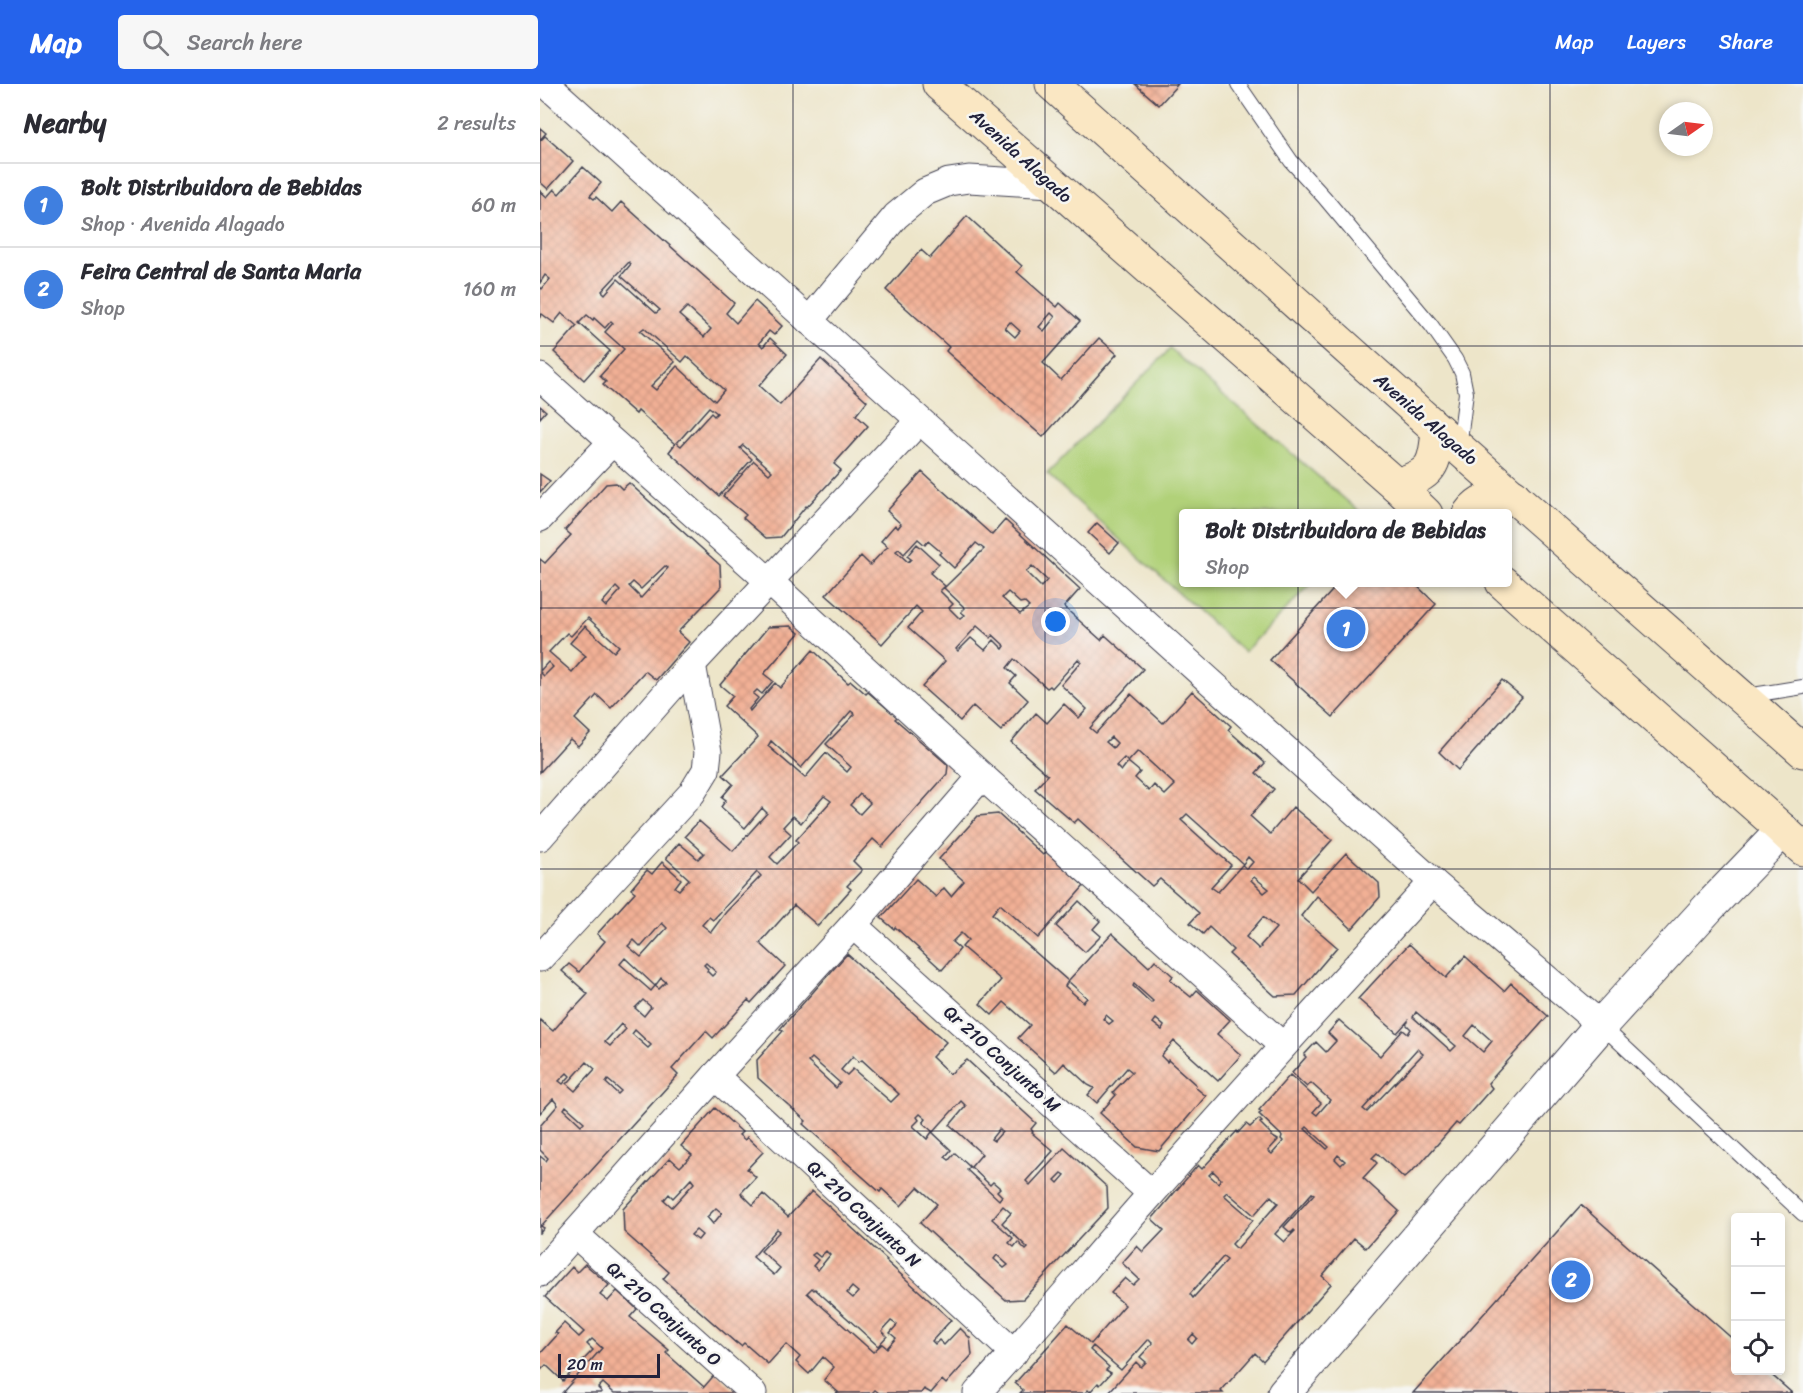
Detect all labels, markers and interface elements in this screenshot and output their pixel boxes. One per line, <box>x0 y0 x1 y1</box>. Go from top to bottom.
search box <box>118 15 538 69</box>
text: Map <box>30 18 82 67</box>
text: Search here <box>187 23 303 62</box>
text: Map <box>1555 23 1594 61</box>
text: Layers <box>1627 23 1686 61</box>
text: Share <box>1719 23 1773 61</box>
icon: search <box>139 26 172 59</box>
text: Nearby <box>24 100 106 146</box>
street label: Avenida Alagado <box>961 100 1080 211</box>
north arrow <box>1659 102 1713 156</box>
text: 2 results <box>437 106 516 141</box>
text: Bolt Distribuidora de Bebidas <box>81 168 361 207</box>
text: 1 <box>39 188 48 223</box>
text: 60 m <box>471 188 516 223</box>
text: Shop · Avenida Alagado <box>81 207 285 242</box>
text: Feira Central de Santa Maria <box>81 252 361 291</box>
text: 2 <box>38 272 49 307</box>
text: 160 m <box>463 272 516 307</box>
text: Shop <box>81 291 125 326</box>
street label: Avenida Alagado <box>1366 364 1486 474</box>
popup <box>1179 509 1512 587</box>
text: Bolt Distribuidora de Bebidas <box>1205 511 1486 550</box>
text: Shop <box>1205 550 1249 585</box>
pin: 1 <box>1326 606 1366 652</box>
your location <box>1041 607 1070 636</box>
street label: Qr 210 Conjunto M <box>936 997 1068 1121</box>
street label: Qr 210 Conjunto N <box>799 1152 929 1276</box>
map controls <box>1731 1213 1785 1375</box>
button: + <box>1731 1213 1785 1267</box>
street label: Qr 210 Conjunto O <box>599 1253 729 1375</box>
pin: 2 <box>1552 1258 1590 1302</box>
button: − <box>1731 1267 1785 1321</box>
button: locate <box>1731 1321 1785 1375</box>
text: 20 m <box>567 1350 603 1379</box>
scale bar <box>558 1351 660 1378</box>

